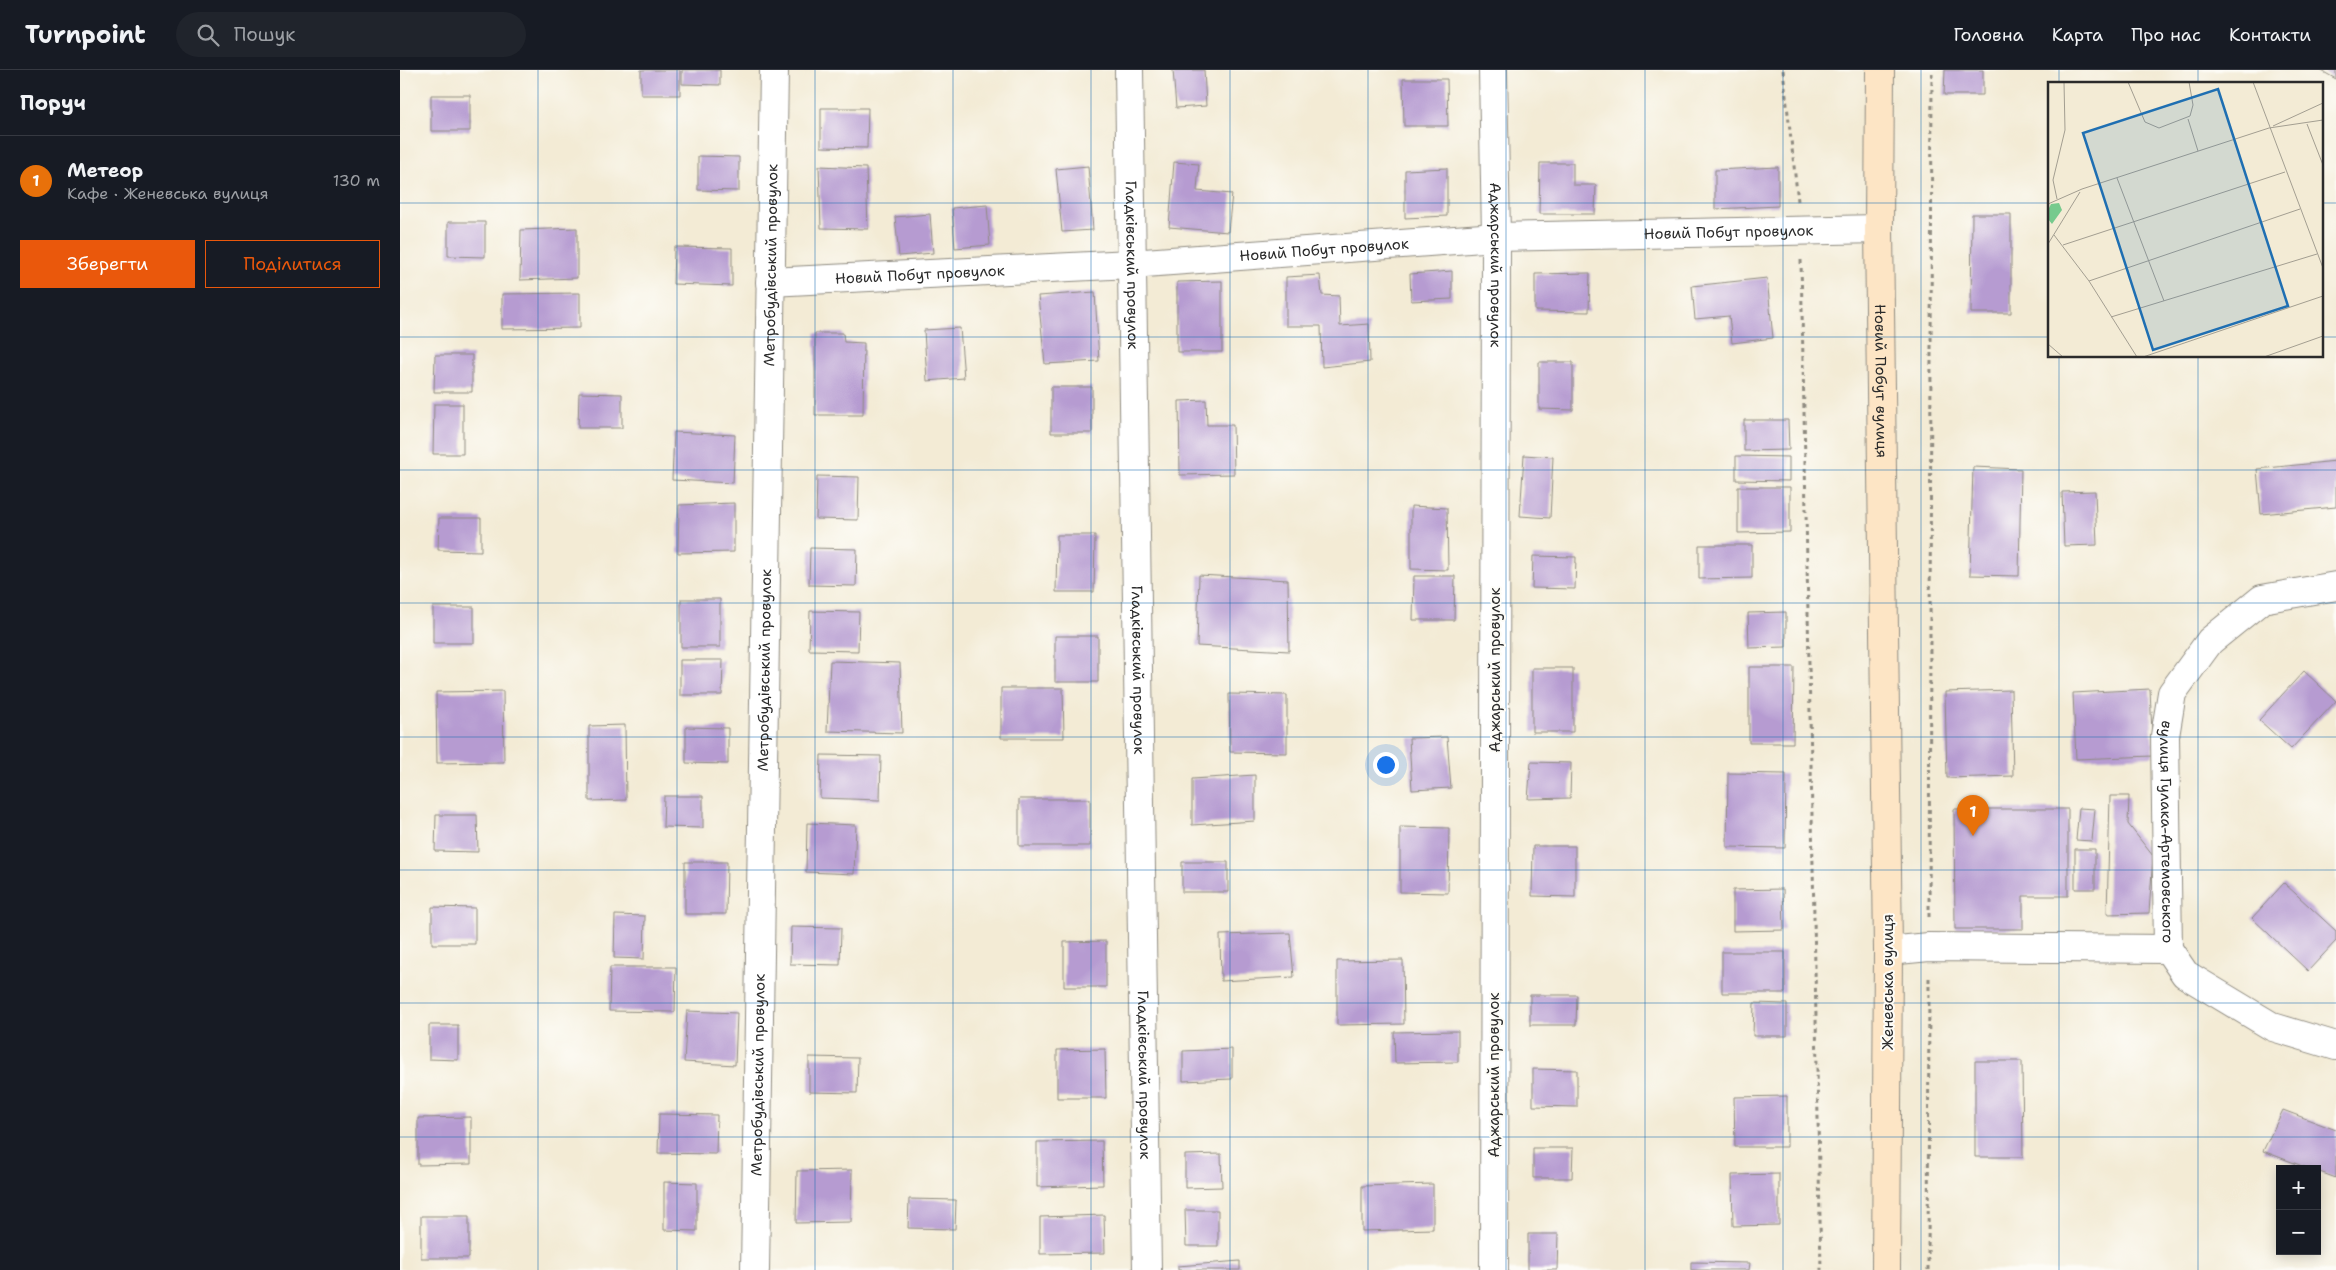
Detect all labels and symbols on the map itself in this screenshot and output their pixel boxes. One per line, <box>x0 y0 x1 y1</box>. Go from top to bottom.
inset map <box>2048 82 2324 358</box>
street label: Метробудівський провулок <box>759 164 783 367</box>
street label: Гладківський провулок <box>1121 180 1143 350</box>
street label: Аджарський провулок <box>1485 182 1506 347</box>
street label: Новий Побут провулок <box>1643 220 1814 244</box>
street label: Новий Побут провулок <box>1239 233 1409 266</box>
street label: Новий Побут провулок <box>834 260 1005 289</box>
street label: Новий Побут вулиця <box>1870 304 1892 458</box>
street label: Метробудівський провулок <box>753 569 776 771</box>
street label: Гладківський провулок <box>1127 585 1149 755</box>
street label: Аджарський провулок <box>1485 588 1505 752</box>
street label: вулиця Гулака-Артемовського <box>2155 719 2178 944</box>
your location <box>1373 752 1399 778</box>
pin: 1 <box>1957 795 1989 836</box>
street label: Женевська вулиця <box>1878 914 1898 1050</box>
street label: Метробудівський провулок <box>746 974 770 1176</box>
street label: Гладківський провулок <box>1133 990 1155 1159</box>
street label: Аджарський провулок <box>1484 993 1504 1157</box>

